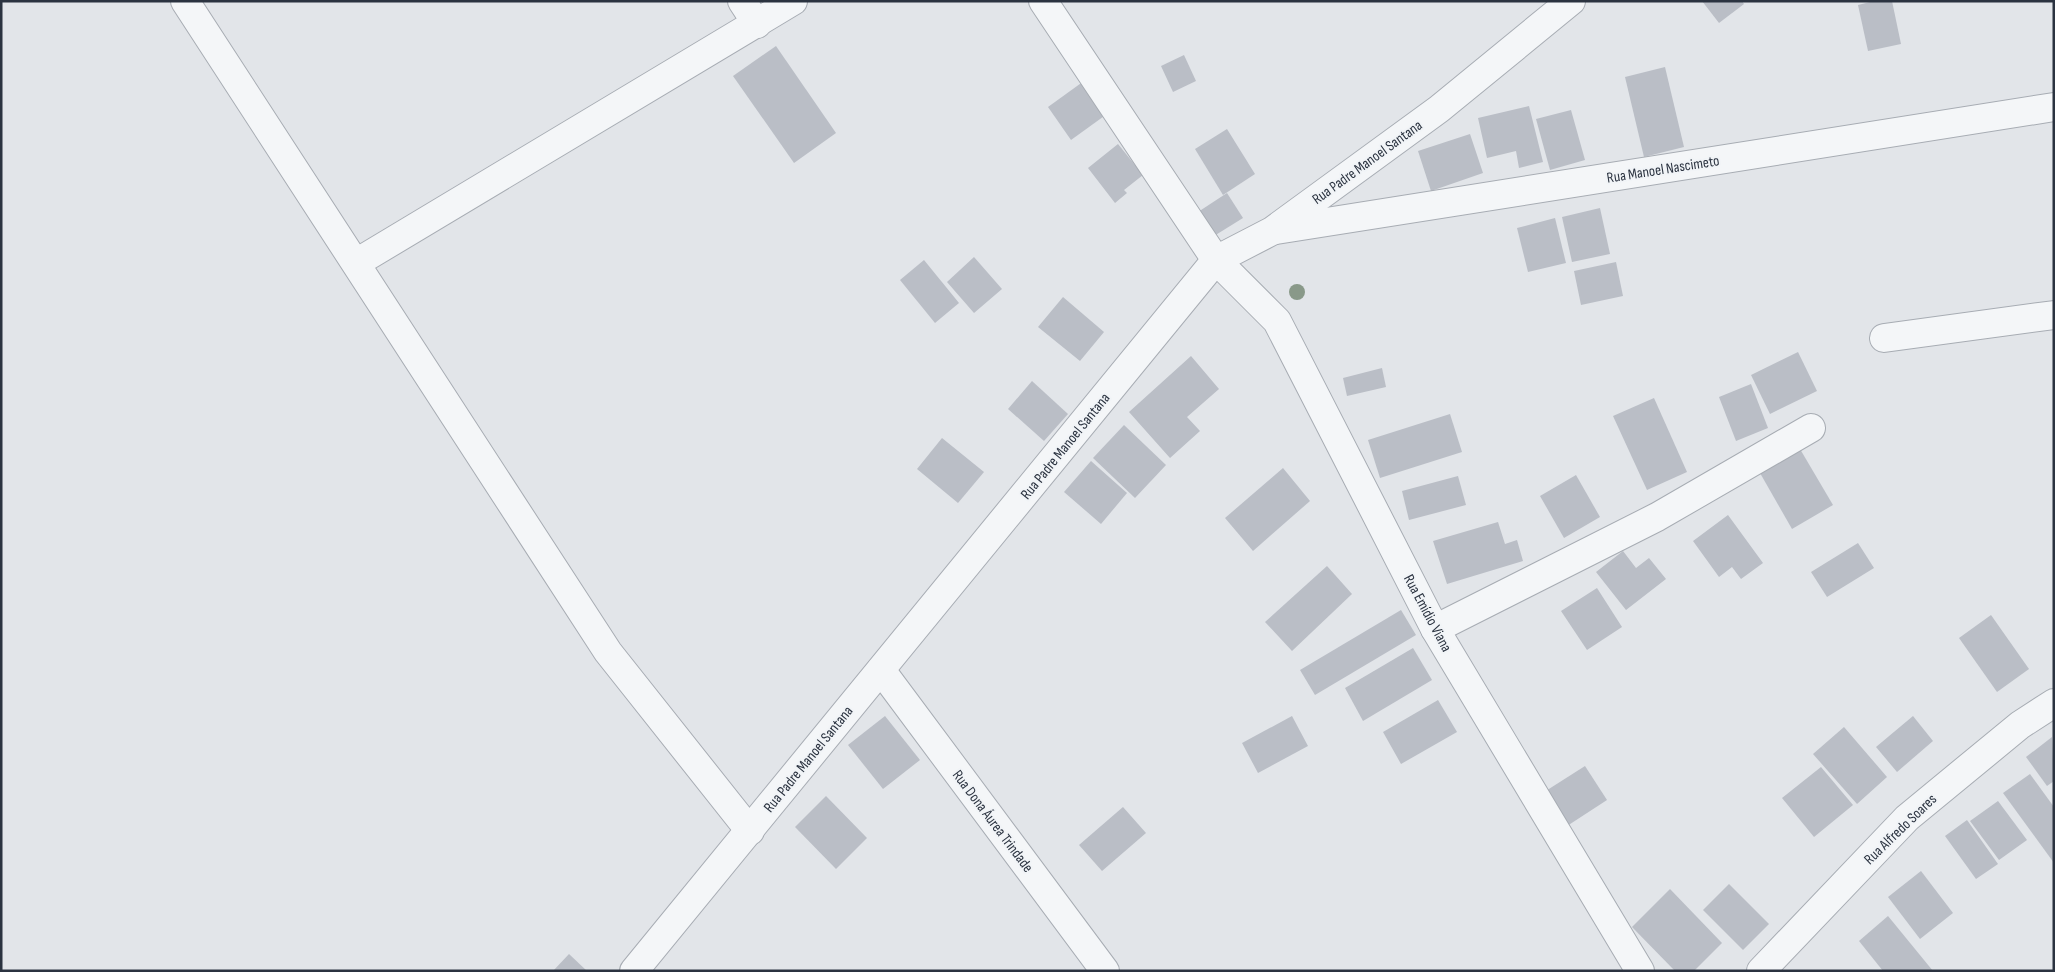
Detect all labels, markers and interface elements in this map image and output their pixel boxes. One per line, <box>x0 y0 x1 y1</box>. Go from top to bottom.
street label: Rua Padre Manoel Santana <box>1308 116 1426 209</box>
street label: Rua Manoel Nascimeto <box>1605 151 1721 188</box>
street label: Rua Padre Manoel Santana <box>1017 389 1114 503</box>
street label: Rua Emídio Viana <box>1399 571 1456 655</box>
street label: Rua Padre Manoel Santana <box>760 702 857 816</box>
street label: Rua Dona Áurea Trindade <box>948 766 1037 876</box>
street label: Rua Alfredo Soares <box>1860 790 1941 869</box>

